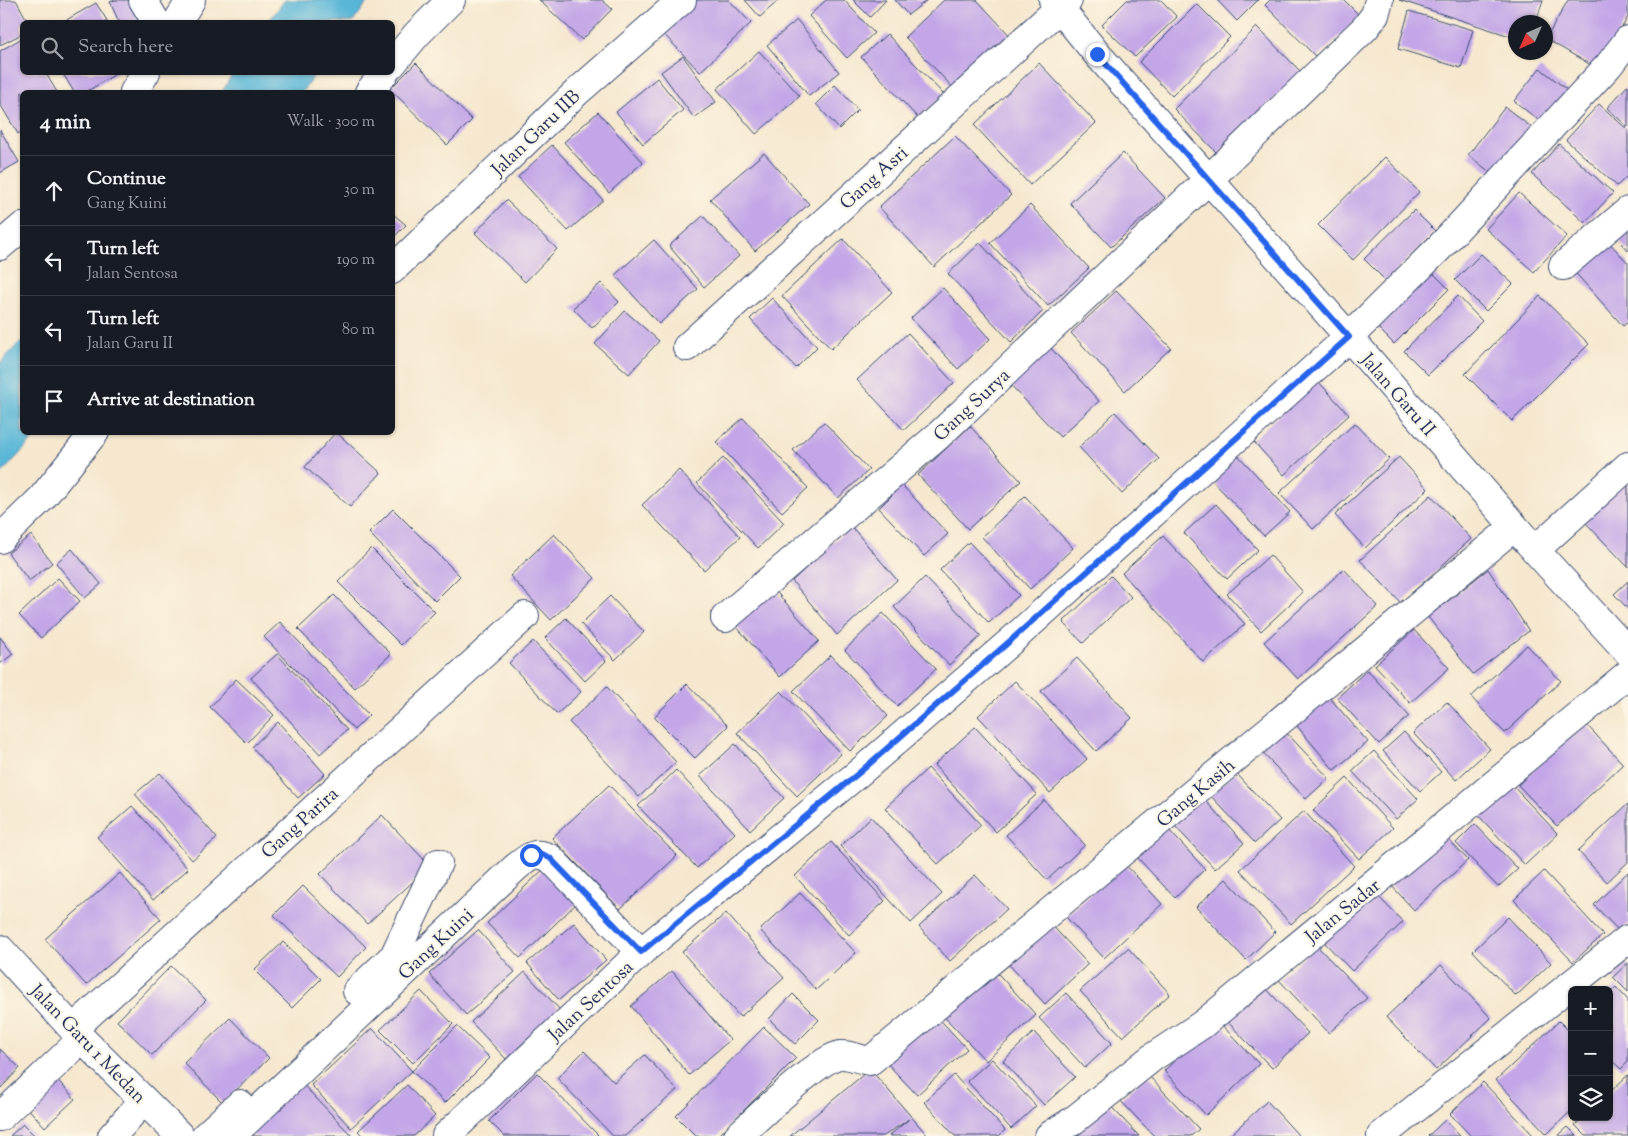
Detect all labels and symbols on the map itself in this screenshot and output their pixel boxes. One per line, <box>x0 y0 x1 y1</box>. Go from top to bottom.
north arrow <box>1508 15 1553 60</box>
route end <box>1086 43 1109 66</box>
street label: Jalan Garu IIB <box>486 84 587 184</box>
street label: Gang Asri <box>834 141 915 217</box>
street label: Jalan Garu II <box>1353 347 1441 443</box>
street label: Gang Surya <box>928 363 1017 449</box>
street label: Gang Kasih <box>1151 753 1242 835</box>
street label: Gang Parira <box>256 782 346 866</box>
route start <box>520 844 543 867</box>
street label: Jalan Sadar <box>1299 873 1387 951</box>
street label: Gang Kuini <box>393 903 481 987</box>
street label: Jalan Sentosa <box>542 955 641 1049</box>
street label: Jalan Garu 1 Medan <box>22 978 151 1111</box>

